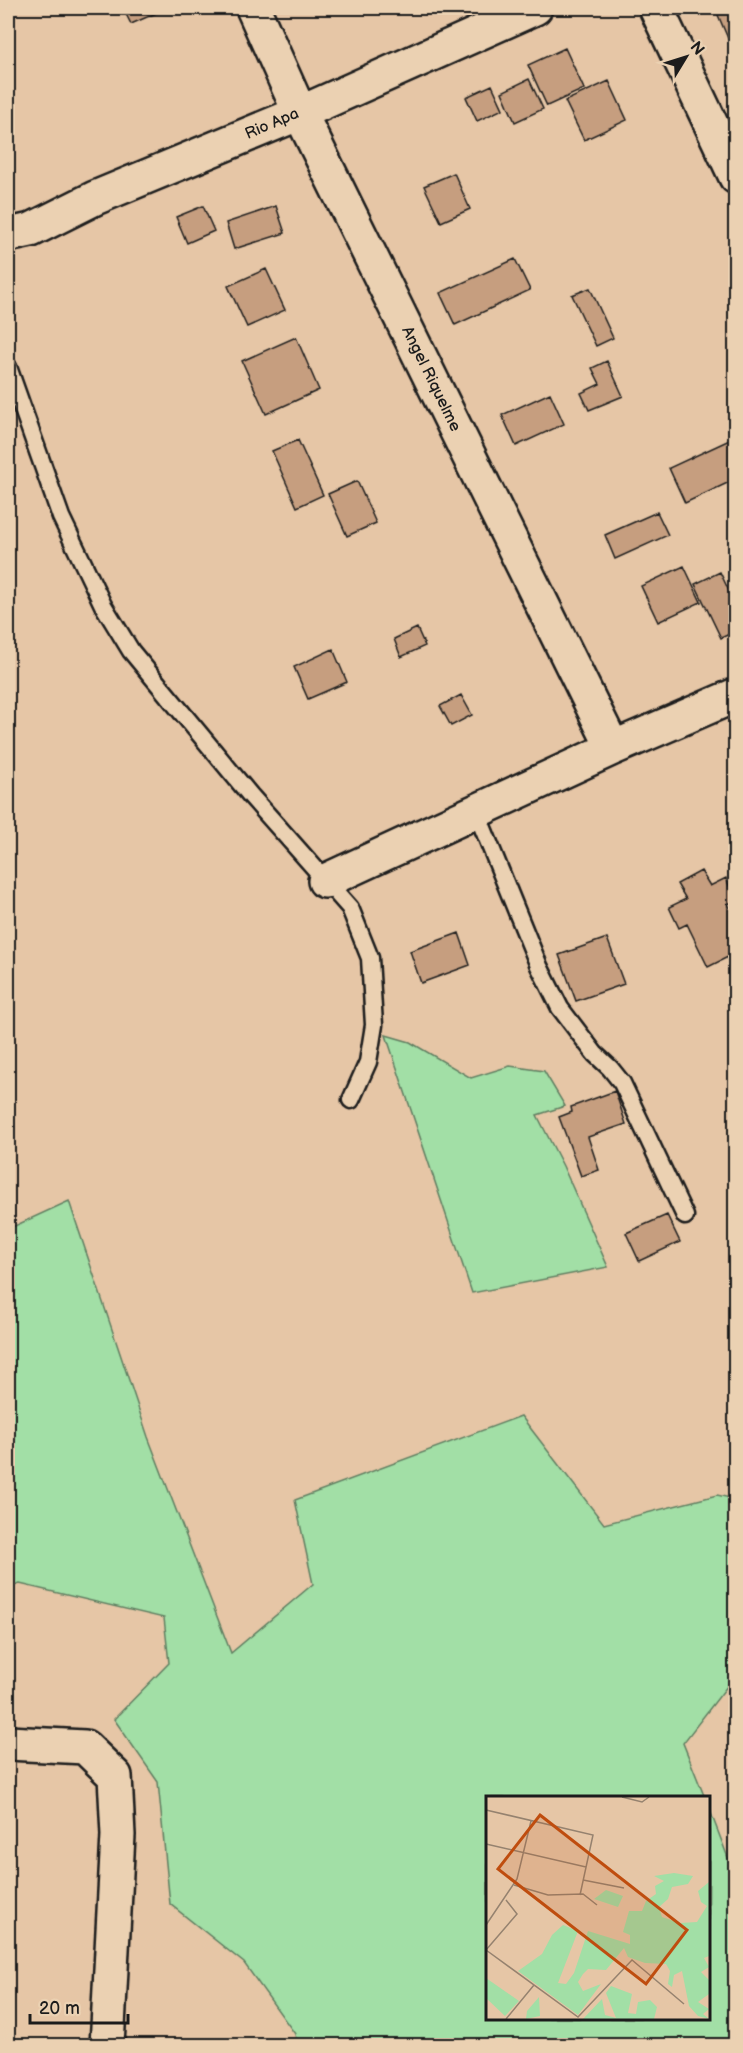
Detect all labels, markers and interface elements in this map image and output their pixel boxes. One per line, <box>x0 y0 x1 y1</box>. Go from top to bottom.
north arrow <box>656 27 716 87</box>
text: N <box>685 38 708 59</box>
street label: Rio Apa <box>242 104 302 144</box>
street label: Angel Riquelme <box>397 323 465 435</box>
inset map <box>486 1796 710 2020</box>
scale bar <box>30 1987 128 2025</box>
text: 20 m <box>39 1998 80 2019</box>

